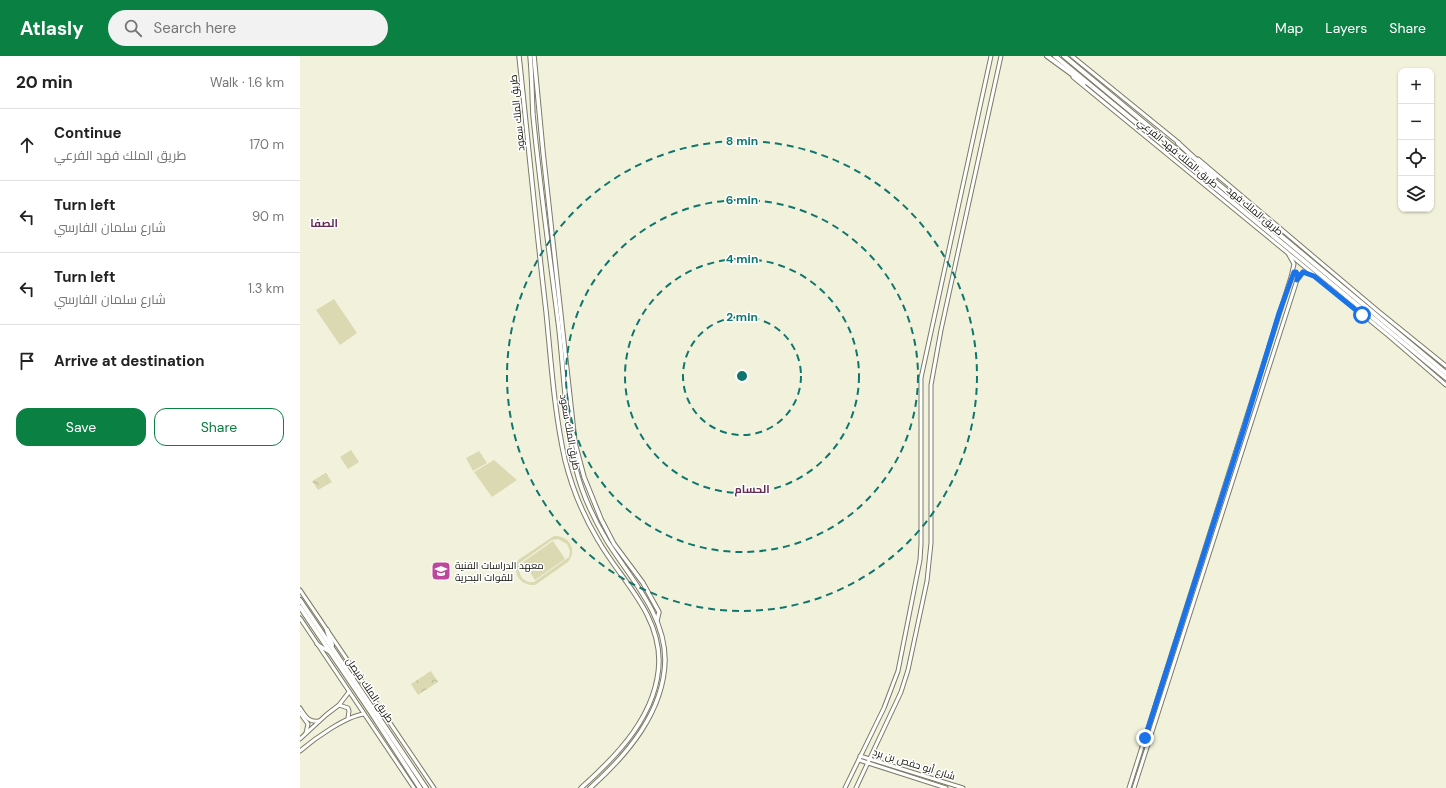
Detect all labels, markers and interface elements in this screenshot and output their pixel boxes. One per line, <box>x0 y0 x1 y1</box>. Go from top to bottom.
search box <box>108 10 388 46</box>
text: Atlasly <box>20 16 84 41</box>
icon: search <box>122 17 144 39</box>
text: Search here <box>154 18 236 38</box>
text: Map <box>1275 19 1303 37</box>
text: Layers <box>1325 19 1367 37</box>
text: Share <box>1389 19 1426 37</box>
map controls <box>1398 68 1434 212</box>
button: + <box>1398 68 1434 104</box>
text: 20 min <box>16 71 73 93</box>
text: Walk · 1.6 km <box>210 74 284 91</box>
street label: طريق الملك سعود <box>507 74 527 152</box>
button: − <box>1398 104 1434 140</box>
street label: طريق الملك فهد الفرعي <box>1134 115 1221 191</box>
text: Continue <box>54 123 122 143</box>
text: 8 min <box>726 133 758 149</box>
icon: ahead <box>16 134 38 156</box>
text: 170 m <box>249 136 284 153</box>
button: locate <box>1398 140 1434 176</box>
text: طريق الملك فهد الفرعي <box>54 147 186 164</box>
button: layers <box>1398 176 1434 212</box>
street label: طريق الملك فهد <box>1224 184 1286 238</box>
text: 6 min <box>726 192 758 208</box>
text: Turn left <box>54 195 115 215</box>
icon: left <box>16 206 38 228</box>
text: 90 m <box>252 208 284 225</box>
district label: الصفا <box>310 216 338 230</box>
text: شارع سلمان الفارسي <box>54 219 166 236</box>
text: 4 min <box>726 251 758 267</box>
text: Turn left <box>54 267 115 287</box>
icon: left <box>16 278 38 300</box>
text: 1.3 km <box>248 280 284 297</box>
text: شارع سلمان الفارسي <box>54 291 166 308</box>
route start <box>1353 306 1371 324</box>
text: 2 min <box>726 309 758 325</box>
icon: arrive <box>16 350 38 372</box>
text: Arrive at destination <box>54 351 205 371</box>
centre of rings <box>735 369 749 383</box>
street label: طريق الملك سعود <box>557 393 583 471</box>
button: Save <box>16 408 146 446</box>
button: Share <box>154 408 284 446</box>
district label: الحسام <box>734 482 770 497</box>
place label: معهد الدراسات الفنية للقوات البحرية <box>455 559 544 584</box>
school or university icon: معهد الدراسات الفنية للقوات البحرية <box>430 560 452 582</box>
street label: طريق الملك فيصل <box>343 655 397 725</box>
route end <box>1136 729 1154 747</box>
street label: شارع أبو حفص بن برد <box>871 745 957 783</box>

